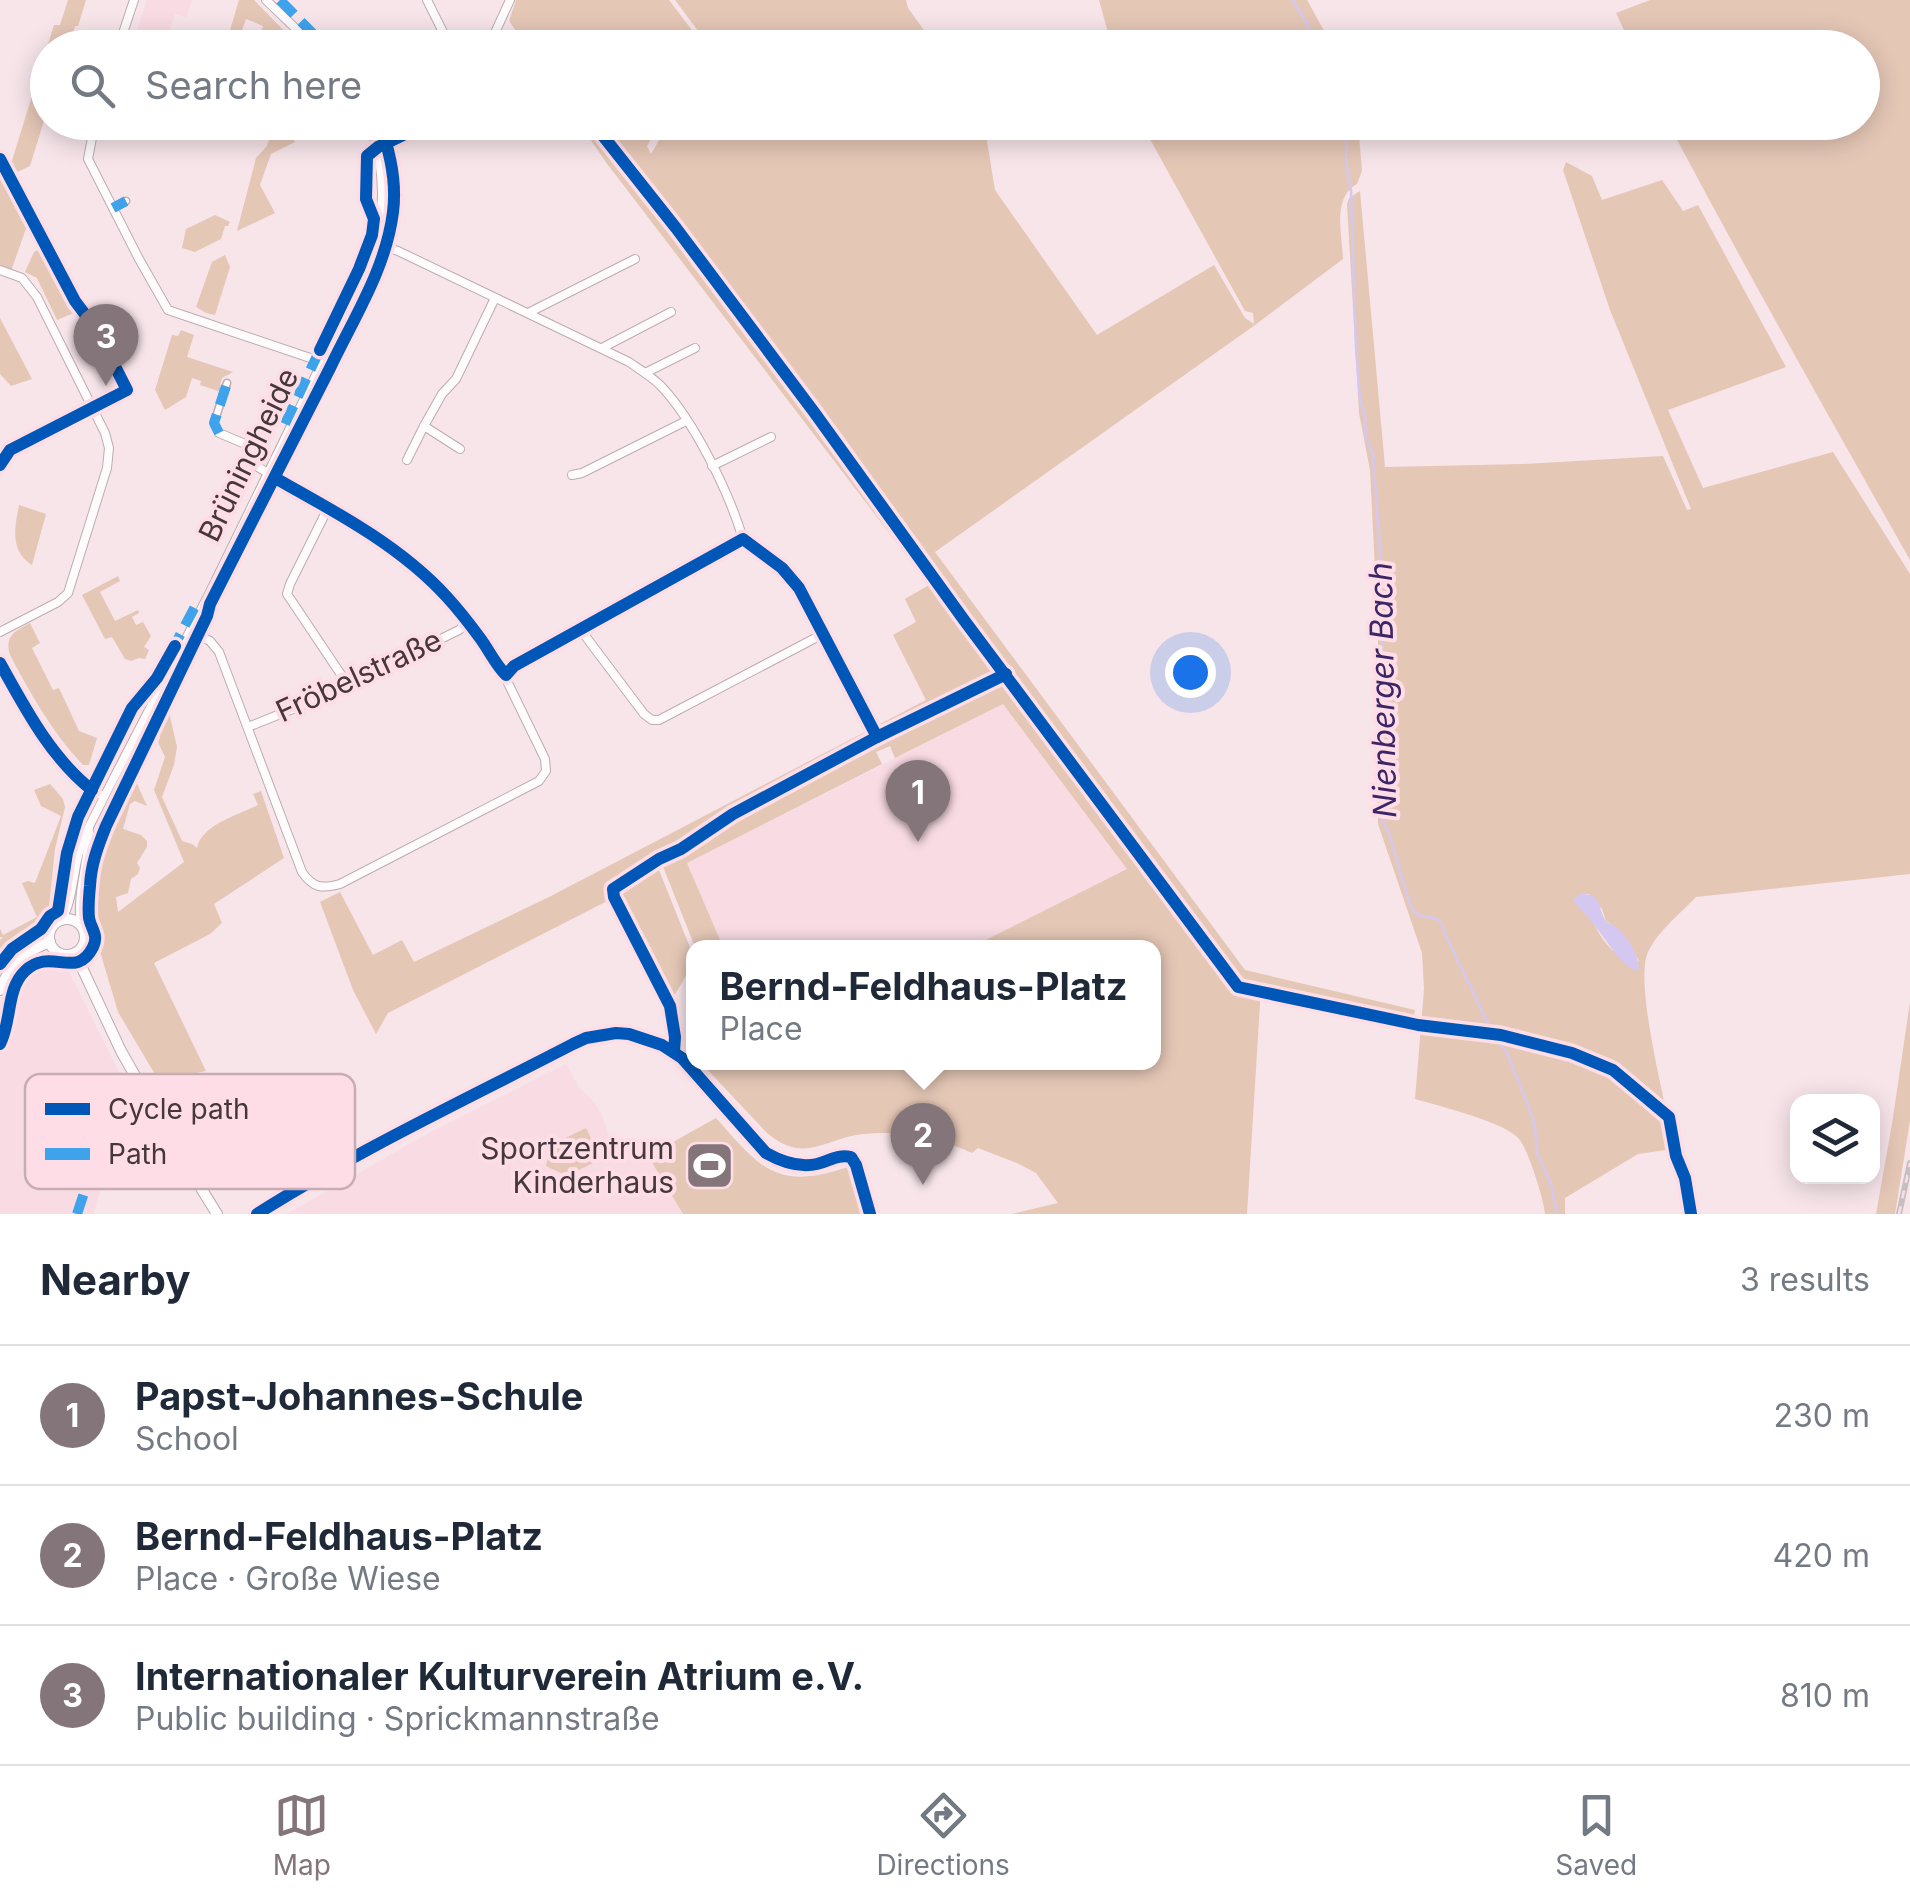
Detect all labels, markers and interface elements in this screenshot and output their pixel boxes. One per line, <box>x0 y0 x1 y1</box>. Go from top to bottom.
search box <box>30 30 1880 140</box>
icon: search <box>65 58 120 113</box>
text: Search here <box>145 62 362 108</box>
pin: 3 <box>74 304 138 386</box>
street label: Brüningheide <box>191 362 306 547</box>
water label: Nienberger Bach <box>1361 562 1404 818</box>
street label: Fröbelstraße <box>270 621 447 729</box>
your location <box>1165 647 1216 698</box>
pin: 1 <box>886 760 950 842</box>
popup <box>686 940 1161 1070</box>
text: Bernd-Feldhaus-Platz <box>719 963 1128 1009</box>
text: Place <box>719 1009 803 1048</box>
legend <box>25 1074 355 1189</box>
text: Cycle path <box>108 1092 249 1126</box>
map controls <box>1790 1094 1880 1184</box>
button: layers <box>1790 1094 1880 1184</box>
pin: 2 <box>890 1102 956 1185</box>
place label: Sportzentrum Kinderhaus <box>480 1130 674 1200</box>
text: Path <box>108 1137 167 1171</box>
sports icon: Sportzentrum Kinderhaus <box>683 1140 735 1192</box>
text: Nearby <box>40 1254 191 1305</box>
text: 3 results <box>1740 1260 1870 1299</box>
text: Papst-Johannes-Schule <box>135 1373 584 1419</box>
text: 1 <box>66 1396 79 1435</box>
text: 230 m <box>1774 1396 1870 1435</box>
text: School <box>135 1419 239 1458</box>
text: Bernd-Feldhaus-Platz <box>135 1513 543 1559</box>
text: 2 <box>62 1536 83 1575</box>
text: 420 m <box>1773 1536 1870 1575</box>
text: Place · Große Wiese <box>135 1559 441 1598</box>
text: Internationaler Kulturverein Atrium e.V. <box>135 1653 864 1699</box>
text: 3 <box>62 1676 83 1715</box>
text: 810 m <box>1780 1676 1870 1715</box>
text: Public building · Sprickmannstraße <box>135 1699 660 1738</box>
tab: Map <box>273 1788 331 1882</box>
tab: Directions <box>876 1788 1010 1882</box>
tab: Saved <box>1555 1788 1637 1882</box>

